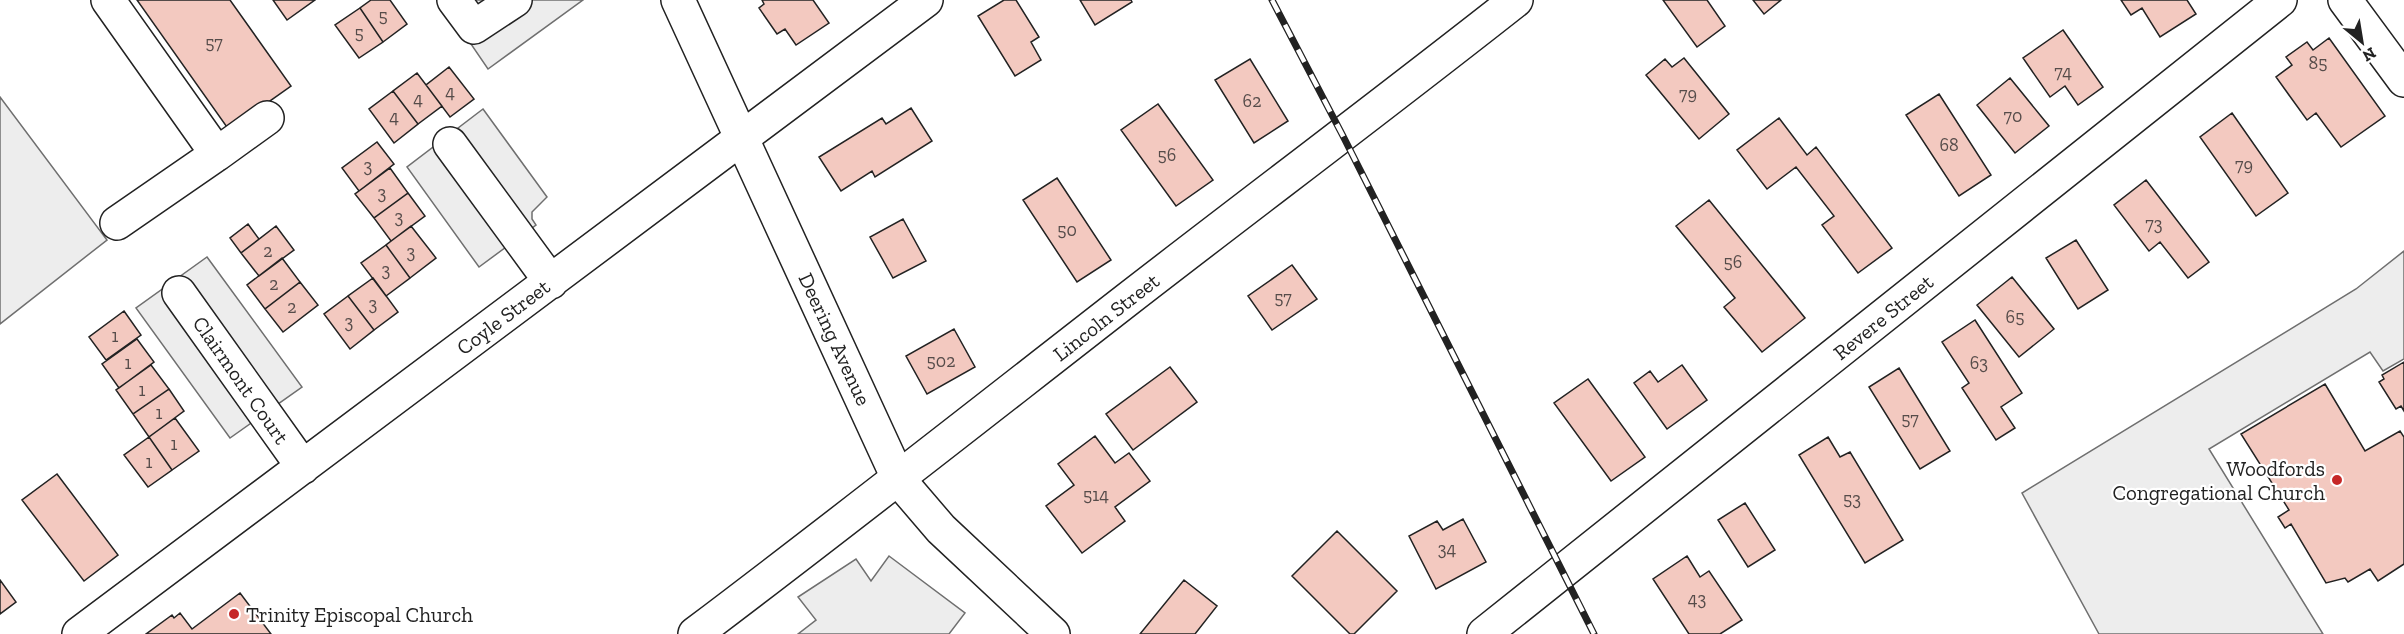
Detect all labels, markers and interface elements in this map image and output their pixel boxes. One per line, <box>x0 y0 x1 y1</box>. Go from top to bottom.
house number: 5 <box>378 5 388 27</box>
north arrow <box>2332 12 2392 72</box>
house number: 5 <box>354 22 364 44</box>
house number: 57 <box>205 32 223 54</box>
text: N <box>2359 43 2379 66</box>
house number: 85 <box>2309 52 2327 74</box>
house number: 74 <box>2054 61 2072 83</box>
house number: 4 <box>445 81 455 103</box>
house number: 79 <box>1679 83 1697 105</box>
house number: 4 <box>413 88 423 110</box>
house number: 62 <box>1243 90 1261 112</box>
house number: 70 <box>2004 105 2022 127</box>
house number: 4 <box>389 106 399 128</box>
house number: 68 <box>1939 134 1959 156</box>
house number: 56 <box>1158 144 1176 166</box>
house number: 79 <box>2235 154 2253 176</box>
house number: 3 <box>364 155 373 177</box>
house number: 3 <box>378 182 387 204</box>
house number: 3 <box>395 206 404 228</box>
house number: 73 <box>2145 213 2163 235</box>
house number: 50 <box>1057 219 1077 241</box>
house number: 2 <box>263 240 273 262</box>
house number: 3 <box>407 241 416 263</box>
house number: 56 <box>1724 251 1742 273</box>
house number: 3 <box>382 259 391 281</box>
street label: Lincoln Street <box>1048 268 1164 366</box>
street label: Deering Avenue <box>793 269 877 409</box>
street label: Revere Street <box>1828 269 1938 365</box>
house number: 2 <box>269 273 279 295</box>
street label: Coyle Street <box>452 274 555 360</box>
house number: 57 <box>1274 287 1292 309</box>
house number: 3 <box>369 293 378 315</box>
house number: 2 <box>287 296 297 318</box>
house number: 65 <box>2006 306 2024 328</box>
street label: Clairmont Court <box>188 311 294 449</box>
house number: 3 <box>345 311 354 333</box>
house number: 1 <box>112 325 119 347</box>
house number: 502 <box>927 350 955 372</box>
house number: 1 <box>125 352 132 374</box>
house number: 63 <box>1970 352 1988 374</box>
house number: 1 <box>139 379 146 401</box>
house number: 1 <box>156 402 163 424</box>
house number: 57 <box>1901 408 1919 430</box>
house number: 1 <box>171 433 178 455</box>
house number: 1 <box>146 451 153 473</box>
place label: Woodfords Congregational Church <box>2112 456 2325 505</box>
marker: Woodfords Congregational Church <box>2330 473 2344 487</box>
house number: 514 <box>1083 484 1109 506</box>
house number: 53 <box>1843 488 1861 510</box>
house number: 34 <box>1438 538 1457 560</box>
house number: 43 <box>1688 588 1706 610</box>
place label: Trinity Episcopal Church <box>246 602 473 627</box>
marker: Trinity Episcopal Church <box>227 607 241 621</box>

